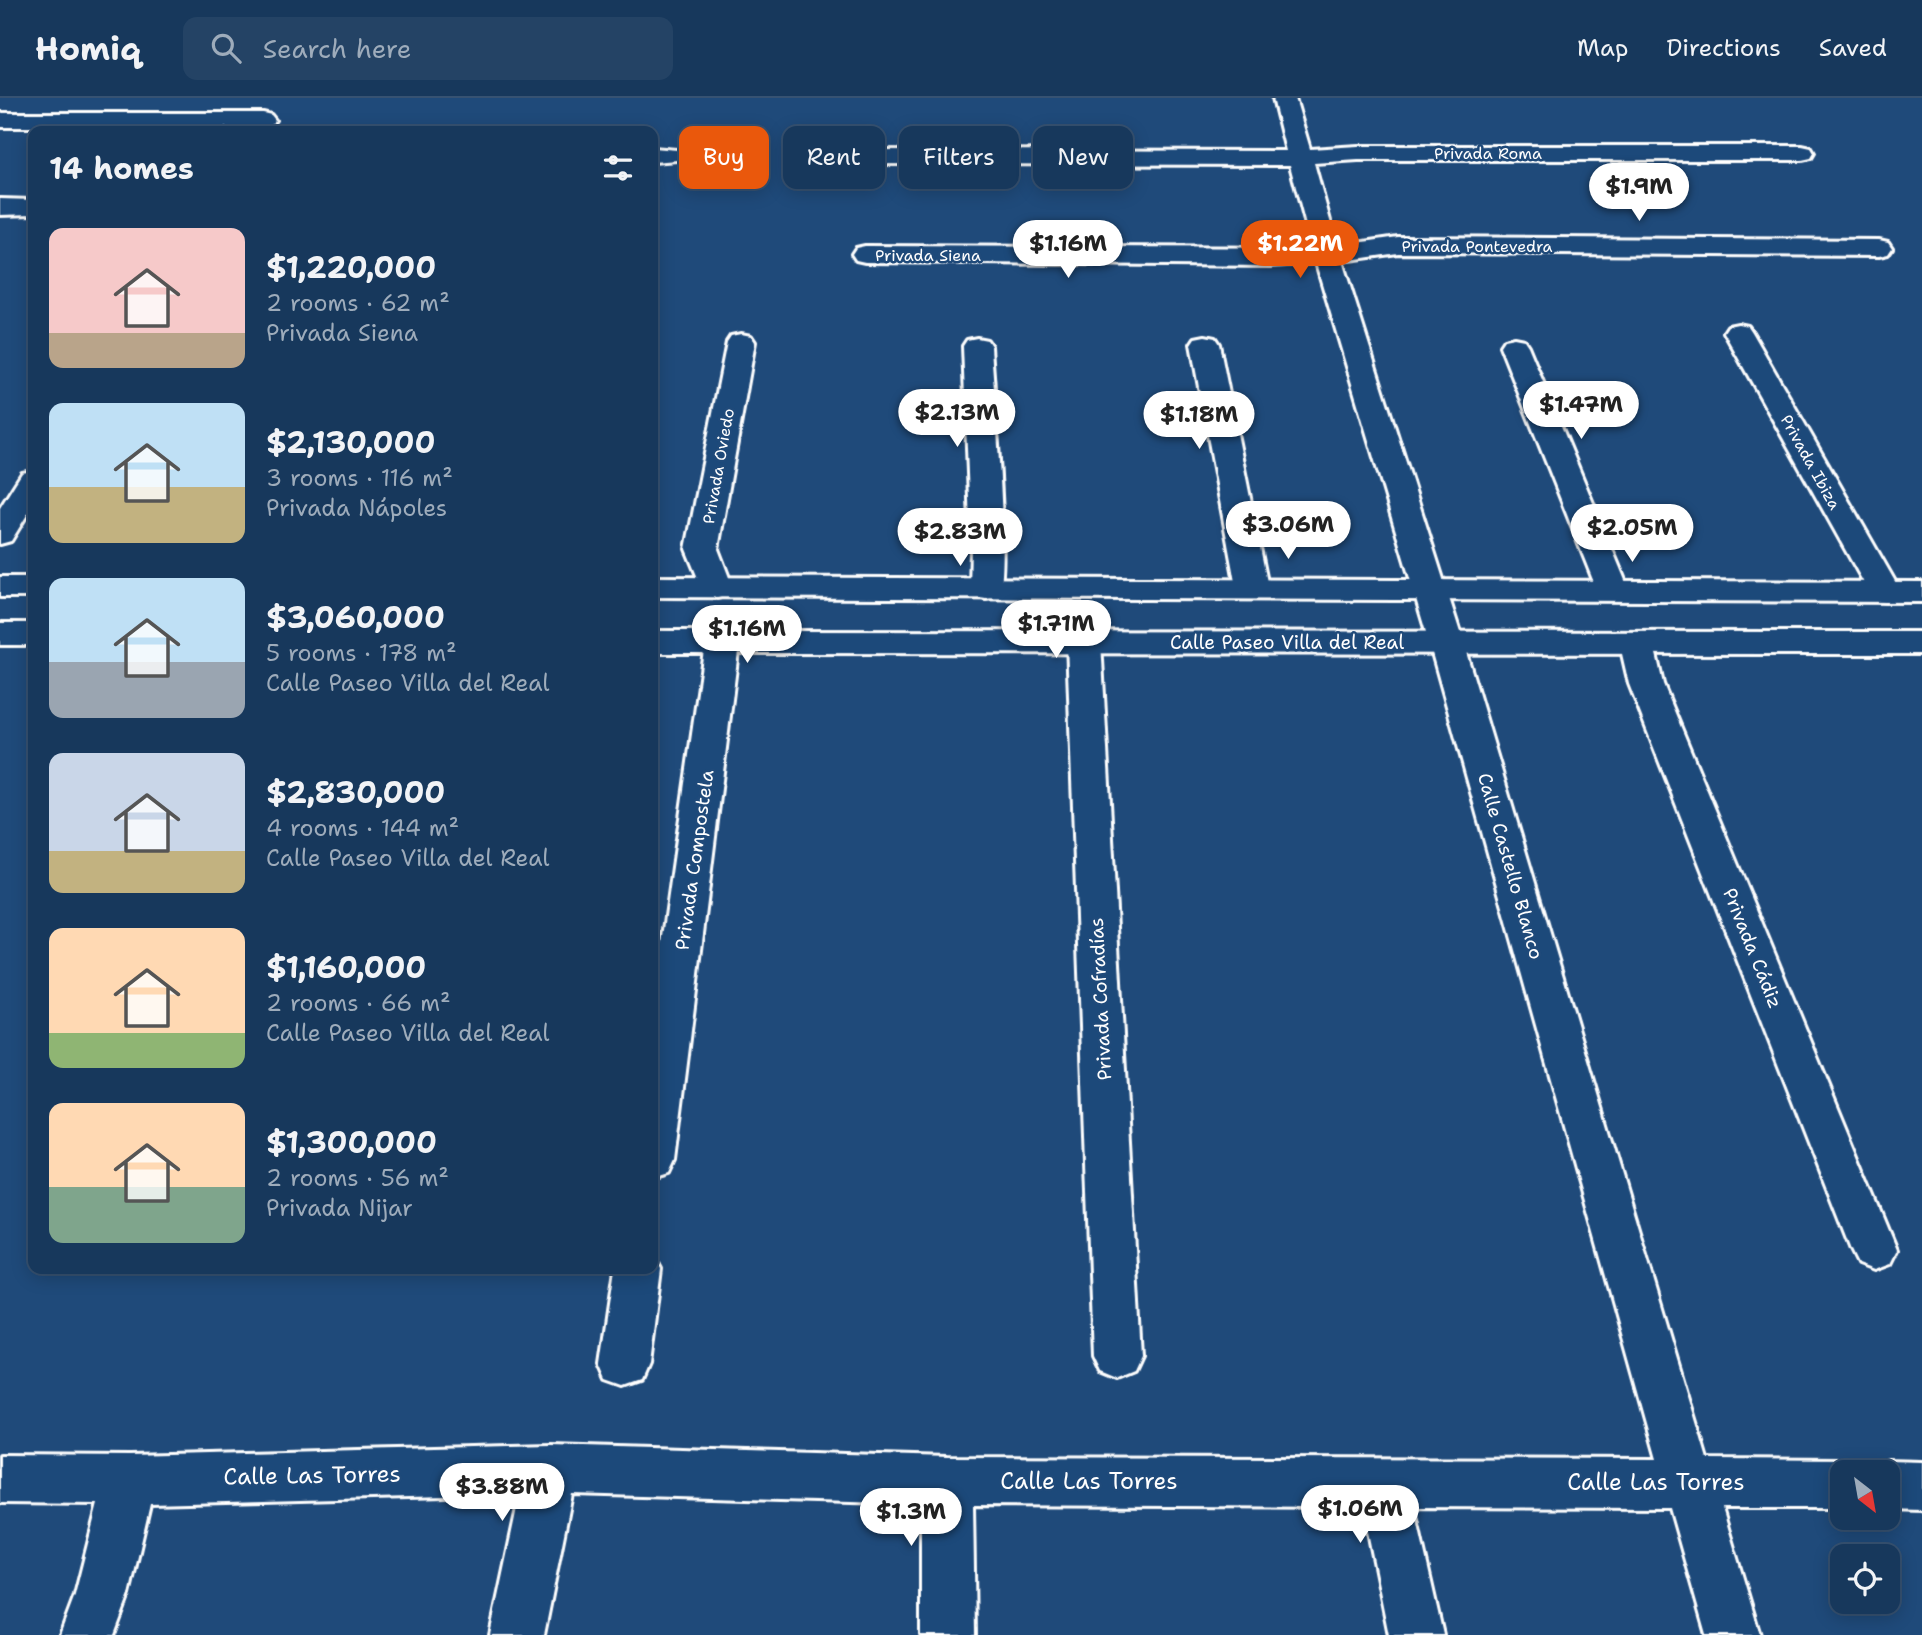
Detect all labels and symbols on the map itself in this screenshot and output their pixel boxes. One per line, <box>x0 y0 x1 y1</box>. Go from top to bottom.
street label: Privada Roma <box>1434 143 1542 164</box>
pin: $1.9M <box>1590 164 1688 223</box>
pin: $1.16M <box>1011 220 1125 280</box>
pin: $1.22M <box>1243 220 1357 280</box>
street label: Privada Pontevedra <box>1401 236 1553 257</box>
street label: Privada Siena <box>875 245 981 266</box>
pin: $1.47M <box>1524 382 1638 441</box>
pin: $2.13M <box>900 390 1014 449</box>
pin: $1.18M <box>1142 392 1256 451</box>
street label: Privada Oviedo <box>698 407 739 526</box>
street label: Privada Ibiza <box>1776 411 1845 513</box>
pin: $3.06M <box>1231 502 1345 561</box>
pin: $2.05M <box>1575 504 1689 564</box>
pin: $2.83M <box>903 508 1017 568</box>
pin: $1.71M <box>999 601 1113 660</box>
pin: $1.16M <box>690 606 804 665</box>
street label: Calle Paseo Villa del Real <box>1170 630 1404 655</box>
street label: Privada Compostela <box>669 768 720 952</box>
street label: Calle Castello Blanco <box>1472 770 1549 962</box>
street label: Privada Cádiz <box>1717 884 1788 1012</box>
street label: Privada Cofradías <box>1084 917 1117 1081</box>
street label: Calle Las Torres <box>223 1458 401 1492</box>
north arrow <box>1830 1460 1900 1530</box>
pin: $3.88M <box>445 1464 559 1523</box>
street label: Calle Las Torres <box>1000 1466 1178 1496</box>
street label: Calle Las Torres <box>1567 1467 1745 1497</box>
pin: $1.06M <box>1303 1486 1417 1545</box>
pin: $1.3M <box>862 1488 960 1548</box>

